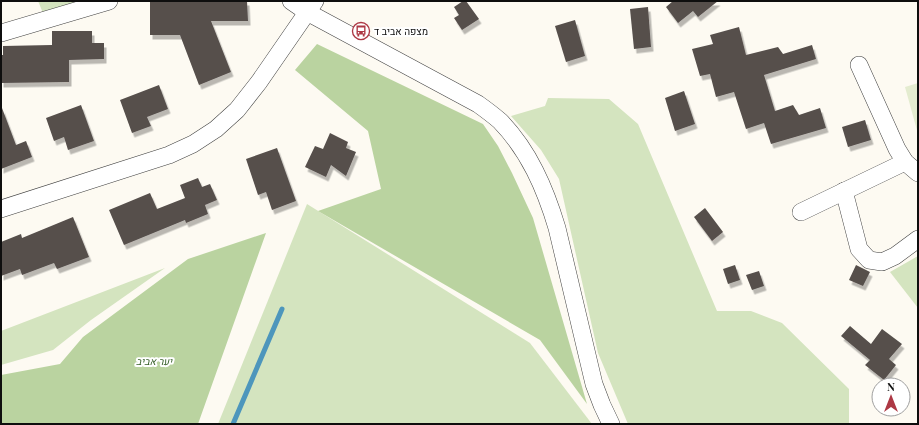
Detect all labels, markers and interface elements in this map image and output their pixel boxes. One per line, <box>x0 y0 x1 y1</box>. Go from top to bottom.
bus stop icon: מצפה אביב ד <box>351 21 371 41</box>
place label: מצפה אביב ד <box>374 24 428 38</box>
park label: יער אביב <box>136 354 173 368</box>
north arrow <box>871 377 911 417</box>
text: N <box>887 379 895 394</box>

